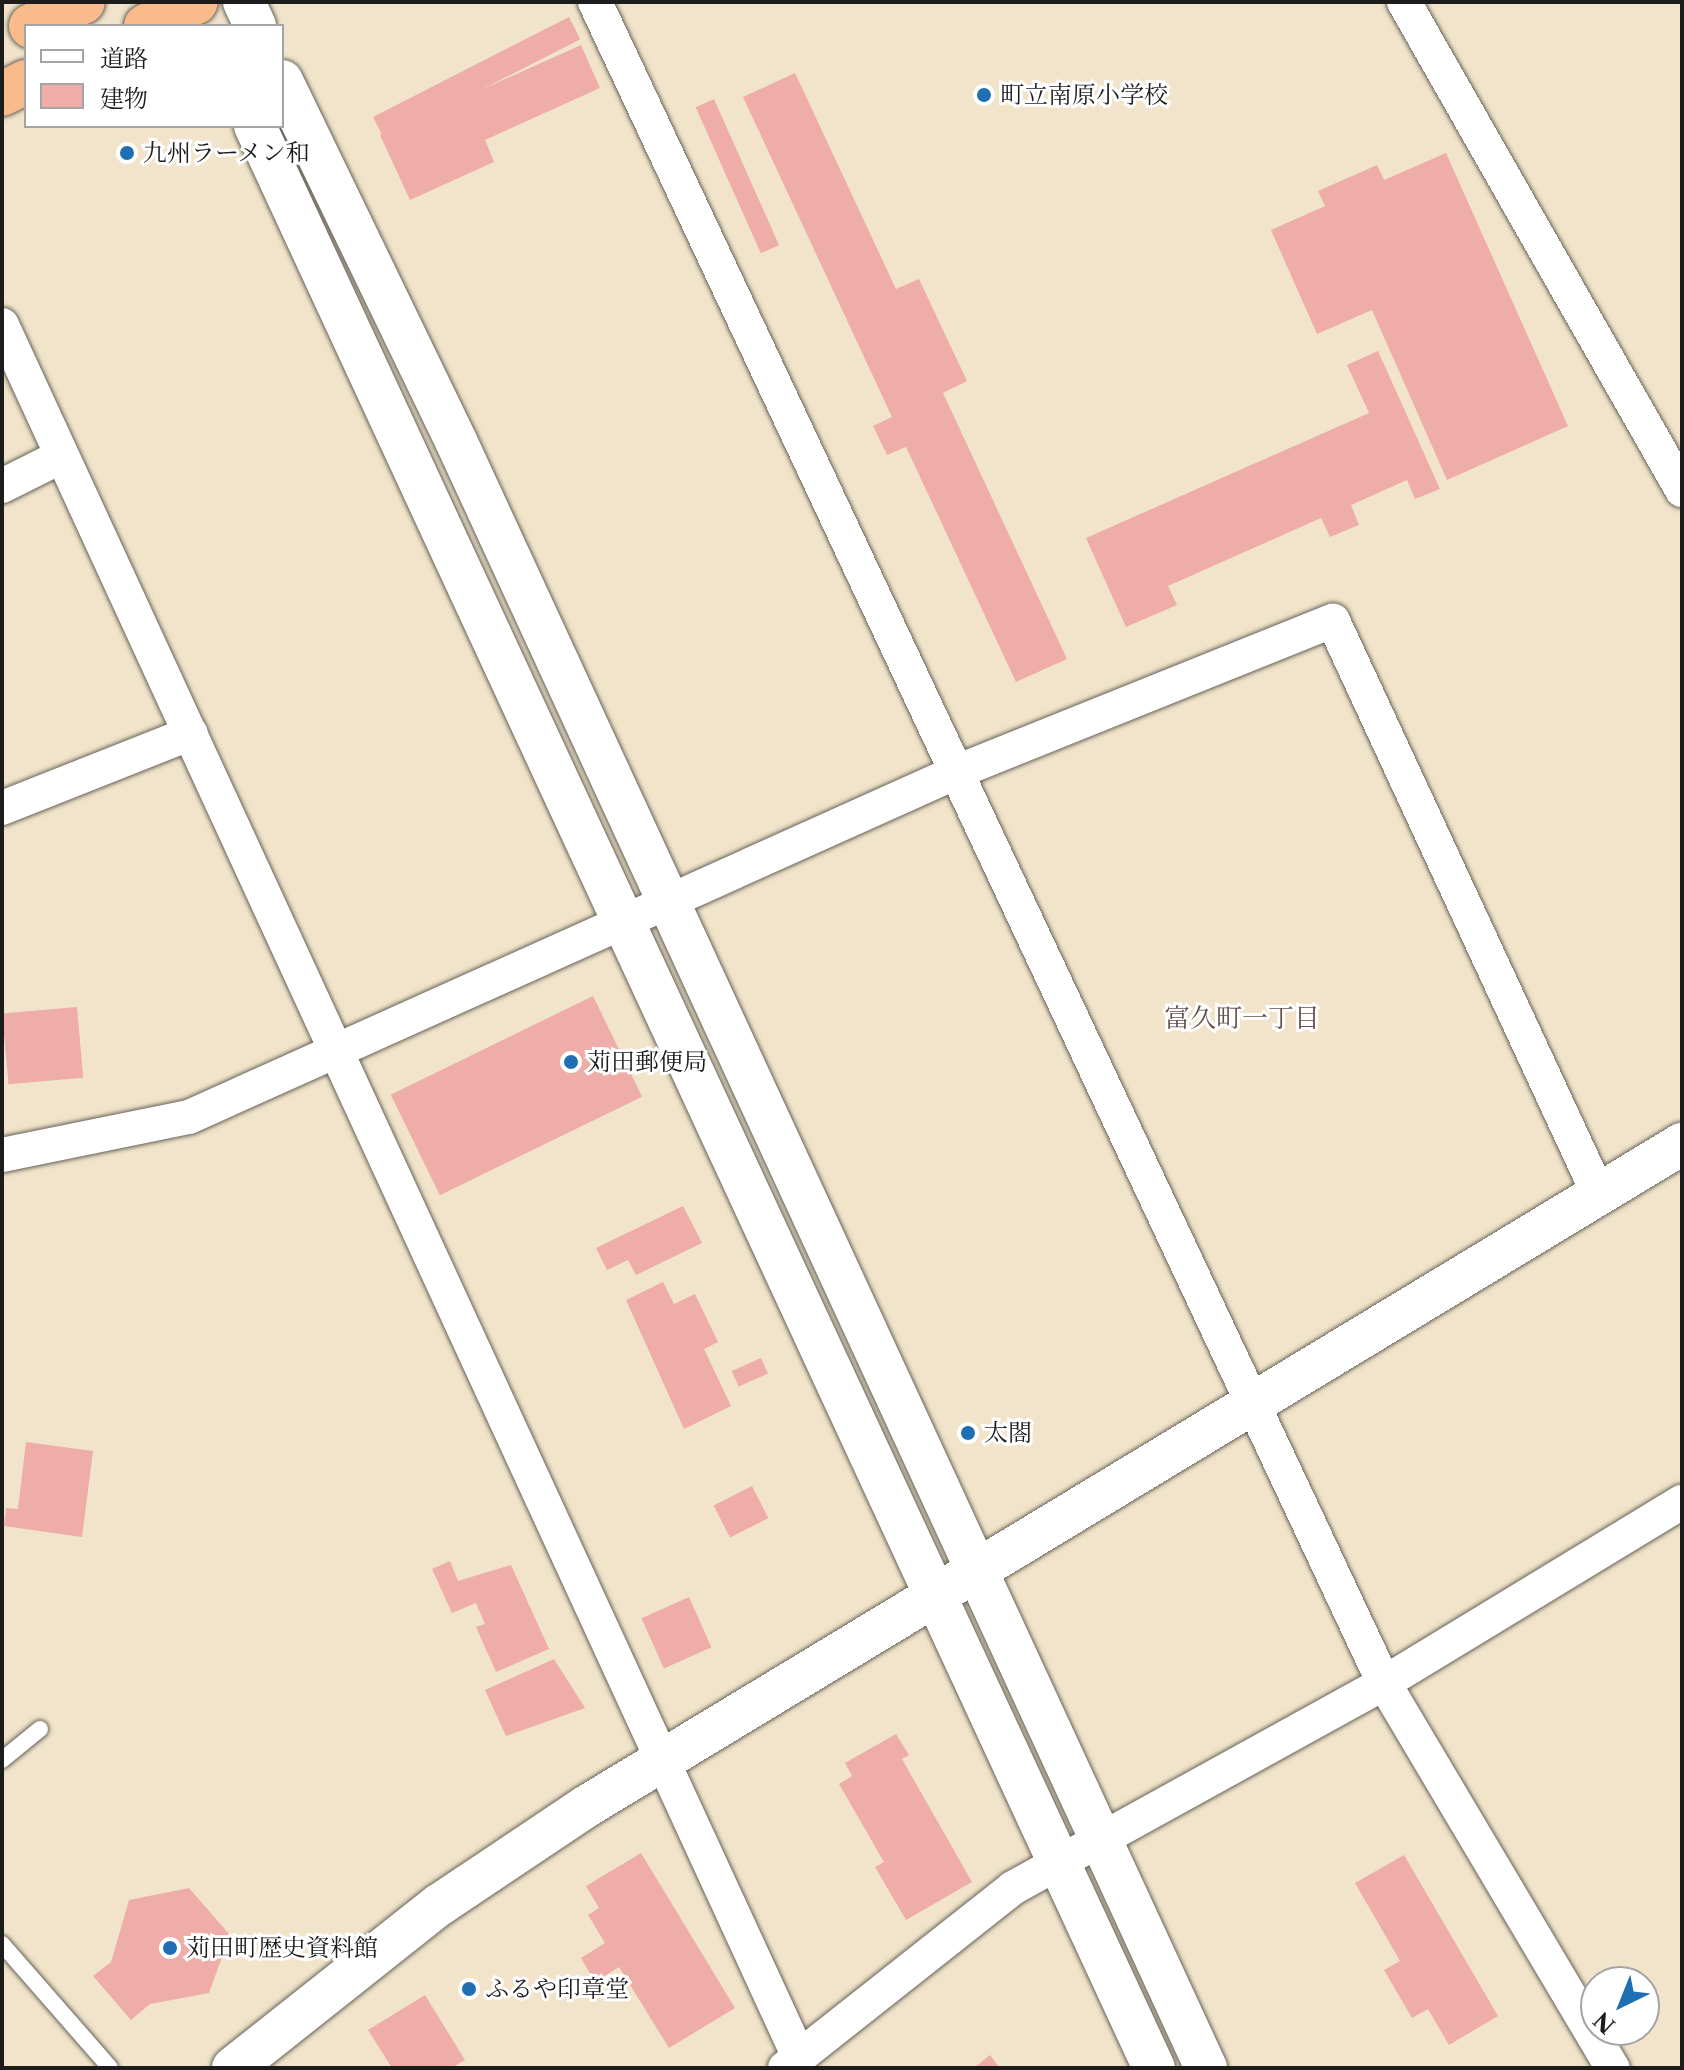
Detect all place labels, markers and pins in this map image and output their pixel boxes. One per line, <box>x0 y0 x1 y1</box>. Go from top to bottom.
place label: 町立南原小学校 <box>1000 81 1168 109</box>
marker: 町立南原小学校 <box>975 86 993 104</box>
place label: 九州ラーメン和 <box>143 139 311 167</box>
marker: 九州ラーメン和 <box>118 144 136 162</box>
place label: 苅田郵便局 <box>587 1048 707 1076</box>
marker: 苅田郵便局 <box>562 1053 580 1071</box>
place label: 太閤 <box>984 1419 1032 1447</box>
marker: 太閤 <box>959 1424 977 1442</box>
place label: 苅田町歴史資料館 <box>186 1934 378 1962</box>
marker: 苅田町歴史資料館 <box>161 1939 179 1957</box>
place label: ふるや印章堂 <box>485 1975 629 2003</box>
marker: ふるや印章堂 <box>460 1980 478 1998</box>

